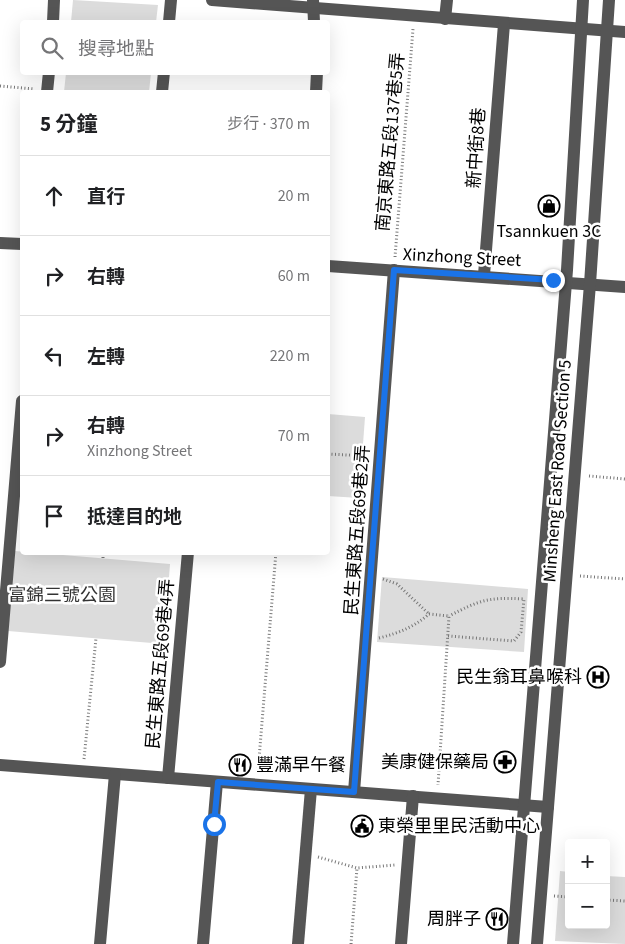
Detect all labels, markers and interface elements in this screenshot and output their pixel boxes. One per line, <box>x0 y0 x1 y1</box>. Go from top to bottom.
search box <box>20 20 330 75</box>
icon: search <box>38 34 66 62</box>
text: 搜尋地點 <box>78 36 154 63</box>
street label: 南京東路五段137巷5弄 <box>370 51 411 233</box>
street label: 新中街8巷 <box>461 107 492 189</box>
text: 5 分鐘 <box>40 109 97 139</box>
text: 步行 · 370 m <box>227 113 310 135</box>
icon: ahead <box>40 182 68 210</box>
text: 直行 <box>87 184 125 211</box>
text: 20 m <box>278 185 310 207</box>
shop icon: Tsannkuen 3C <box>537 194 561 218</box>
place label: Tsannkuen 3C <box>497 219 601 244</box>
street label: Xinzhong Street <box>402 242 522 273</box>
icon: right <box>40 262 68 290</box>
text: 右轉 <box>87 264 125 291</box>
text: 60 m <box>278 265 310 287</box>
route end <box>542 269 565 292</box>
icon: left <box>40 342 68 370</box>
text: 左轉 <box>87 344 125 371</box>
text: 220 m <box>270 345 310 367</box>
street label: Minsheng East Road Section 5 <box>537 359 578 583</box>
text: 右轉 <box>87 413 125 440</box>
icon: right <box>40 422 68 450</box>
text: 70 m <box>278 425 310 447</box>
text: Xinzhong Street <box>87 440 192 462</box>
street label: 民生東路五段69巷2弄 <box>339 444 376 616</box>
icon: arrive <box>40 502 68 530</box>
text: 抵達目的地 <box>87 504 182 531</box>
street label: 民生東路五段69巷4弄 <box>141 578 180 750</box>
park label: 富錦三號公園 <box>8 583 116 608</box>
place label: 民生翁耳鼻喉科 <box>456 665 582 690</box>
hospital icon: 民生翁耳鼻喉科 <box>586 665 610 689</box>
place label: 美康健保藥局 <box>381 750 489 775</box>
pharmacy icon: 美康健保藥局 <box>493 750 517 774</box>
restaurant icon: 豐滿早午餐 <box>228 753 252 777</box>
place label: 豐滿早午餐 <box>256 753 346 778</box>
route start <box>203 813 226 836</box>
public building icon: 東榮里里民活動中心 <box>350 814 374 838</box>
place label: 東榮里里民活動中心 <box>378 814 540 839</box>
map controls <box>565 839 610 929</box>
button: + <box>565 839 610 884</box>
button: − <box>565 884 610 929</box>
place label: 周胖子 <box>427 907 481 932</box>
restaurant icon: 周胖子 <box>485 907 509 931</box>

